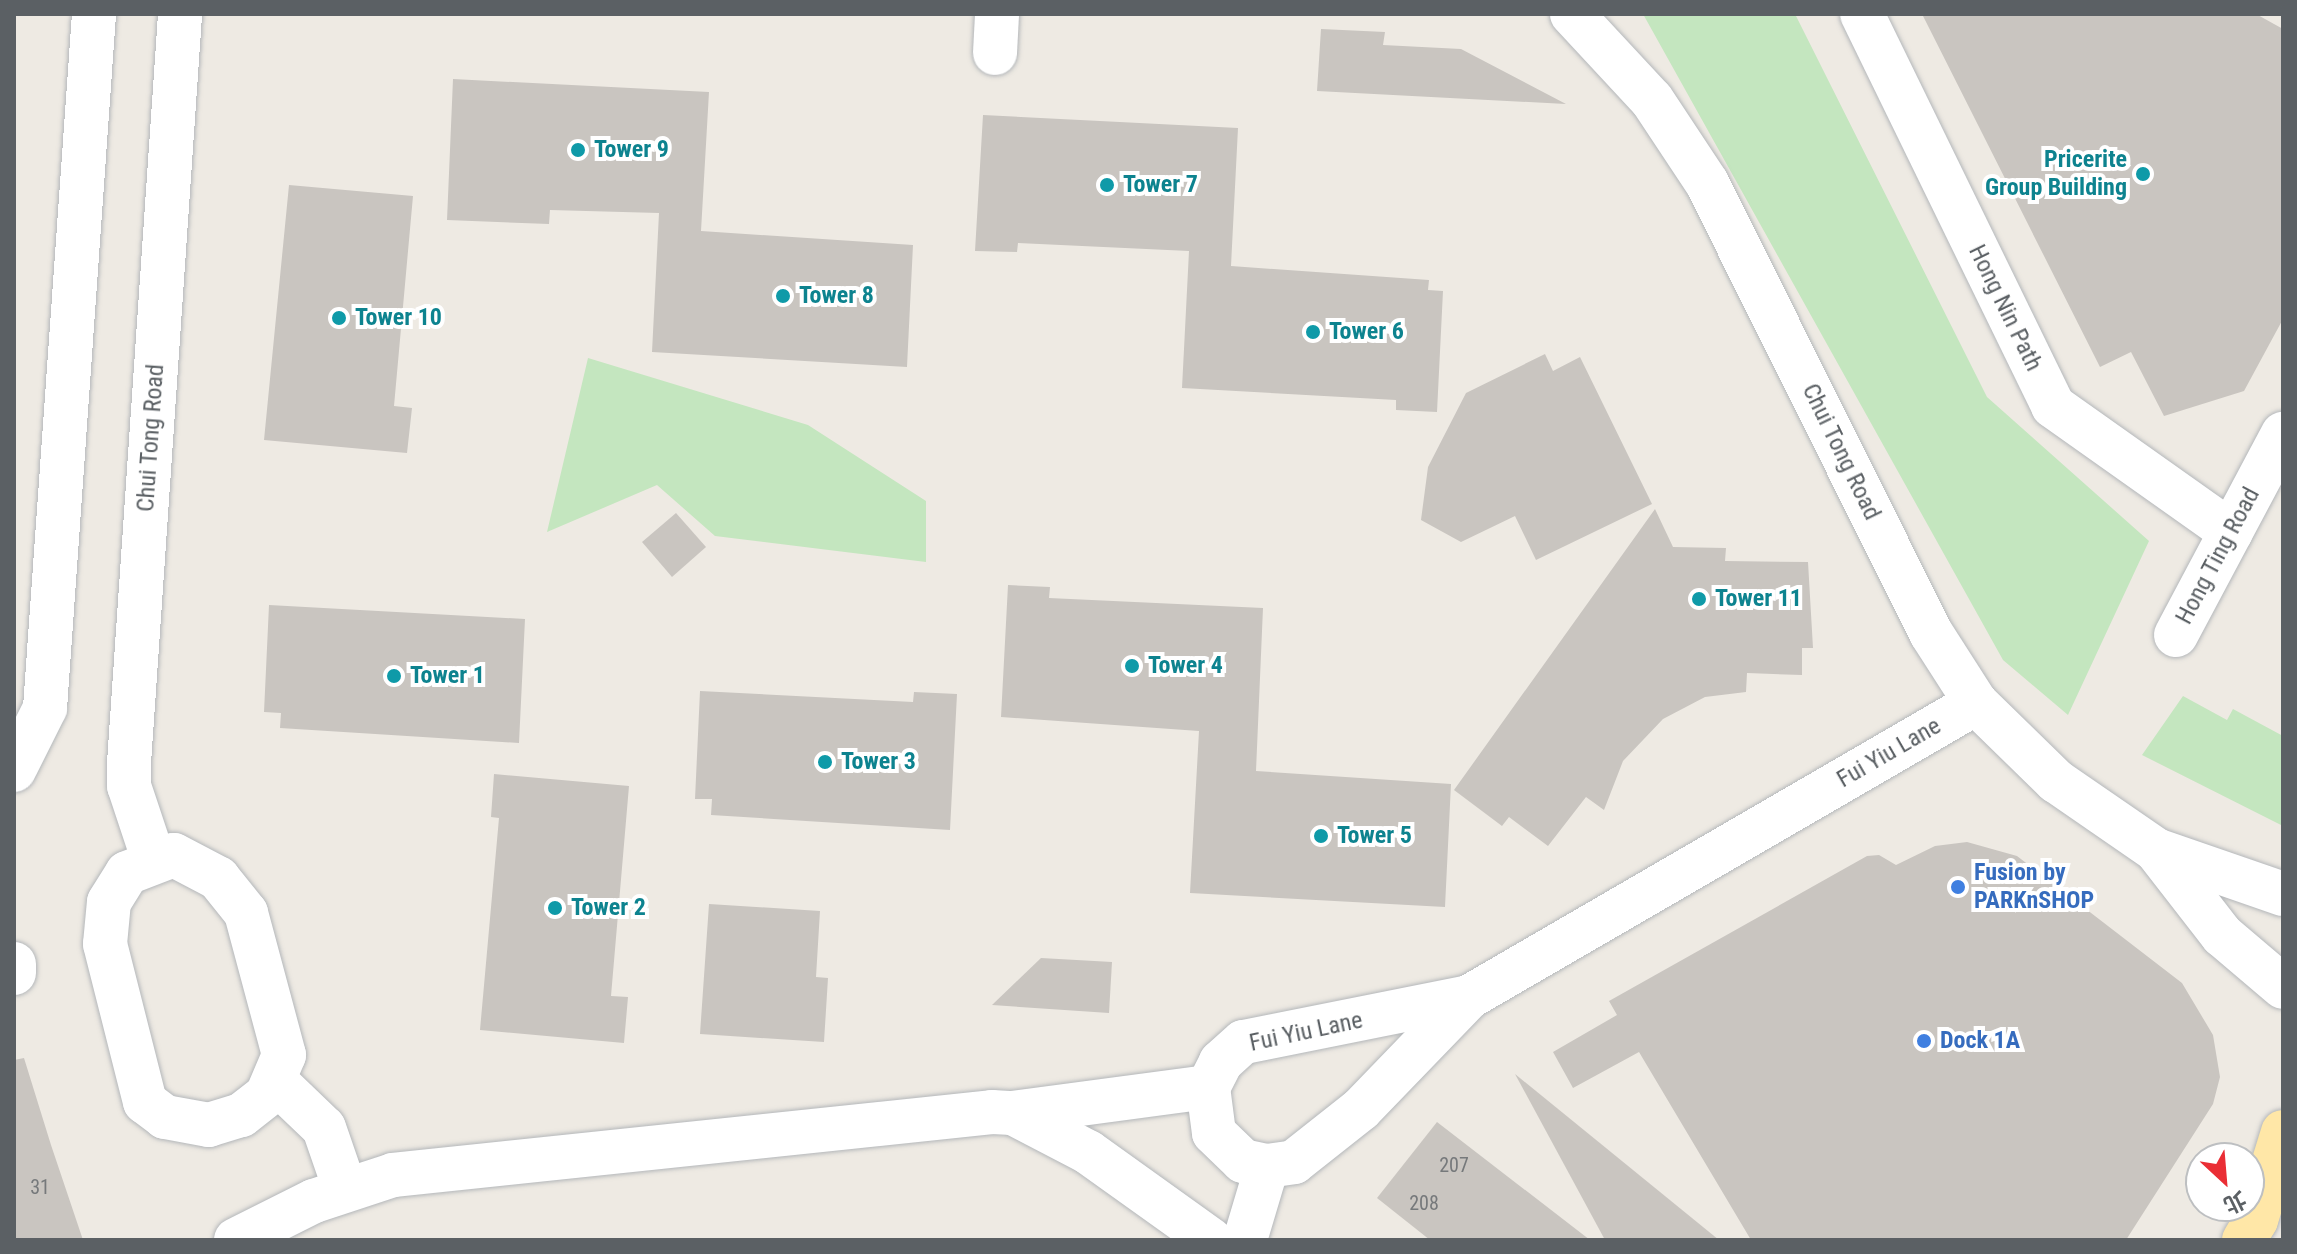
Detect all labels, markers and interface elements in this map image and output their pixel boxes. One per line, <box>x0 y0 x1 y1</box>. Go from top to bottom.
place label: Tower 9 <box>594 136 669 164</box>
marker: Tower 9 <box>569 141 587 159</box>
place label: Pricerite Group Building <box>1985 146 2127 202</box>
marker: Pricerite Group Building <box>2134 165 2152 183</box>
place label: Tower 7 <box>1123 171 1198 199</box>
marker: Tower 7 <box>1098 176 1116 194</box>
street label: Hong Nin Path <box>1962 240 2048 376</box>
place label: Tower 8 <box>799 282 874 310</box>
marker: Tower 8 <box>774 287 792 305</box>
place label: Tower 10 <box>355 304 442 332</box>
marker: Tower 10 <box>330 309 348 327</box>
place label: Tower 6 <box>1329 318 1404 346</box>
marker: Tower 6 <box>1304 323 1322 341</box>
street label: Chui Tong Road <box>131 363 171 513</box>
street label: Chui Tong Road <box>1796 379 1886 525</box>
street label: Hong Ting Road <box>2170 483 2266 629</box>
place label: Tower 11 <box>1715 585 1802 613</box>
marker: Tower 11 <box>1690 590 1708 608</box>
place label: Tower 4 <box>1148 652 1223 680</box>
marker: Tower 4 <box>1123 657 1141 675</box>
place label: Tower 1 <box>410 662 485 690</box>
marker: Tower 1 <box>385 667 403 685</box>
street label: Fui Yiu Lane <box>1832 712 1946 794</box>
place label: Tower 3 <box>841 748 916 776</box>
marker: Tower 3 <box>816 753 834 771</box>
place label: Tower 5 <box>1337 822 1412 850</box>
marker: Tower 5 <box>1312 827 1330 845</box>
place label: Fusion by PARKnSHOP <box>1974 859 2094 915</box>
marker: Fusion by PARKnSHOP <box>1949 878 1967 896</box>
place label: Tower 2 <box>571 894 646 922</box>
marker: Tower 2 <box>546 899 564 917</box>
street label: Fui Yiu Lane <box>1247 1006 1365 1058</box>
place label: Dock 1A <box>1940 1027 2020 1055</box>
marker: Dock 1A <box>1915 1032 1933 1050</box>
north arrow <box>2185 1142 2265 1222</box>
house number: 207 <box>1439 1153 1469 1177</box>
house number: 31 <box>30 1175 50 1199</box>
text: 北 <box>2219 1186 2250 1218</box>
house number: 208 <box>1409 1191 1439 1215</box>

